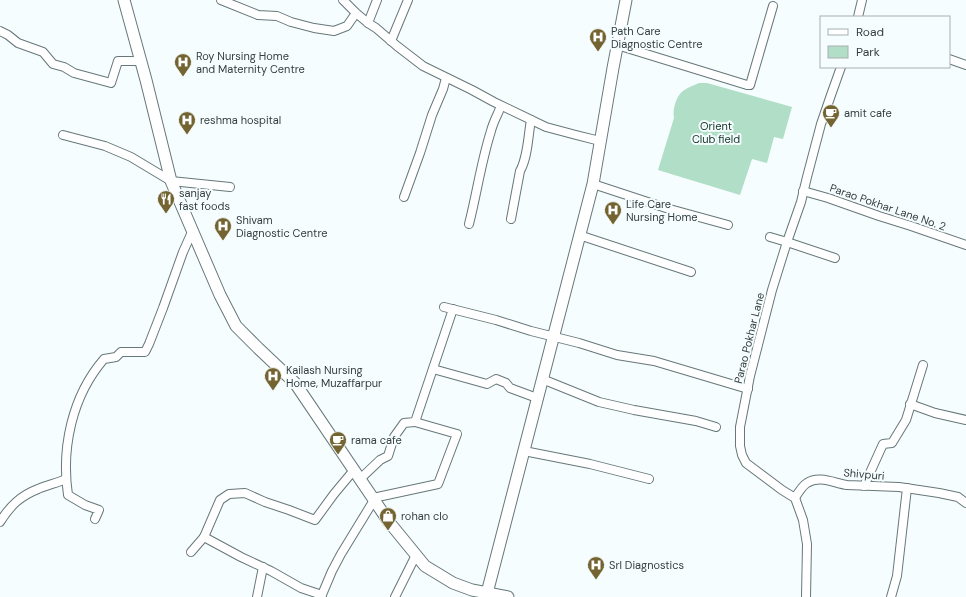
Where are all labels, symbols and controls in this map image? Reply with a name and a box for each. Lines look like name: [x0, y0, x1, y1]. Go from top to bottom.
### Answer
legend: [820, 16, 950, 68]
place label: Path Care Diagnostic Centre: [611, 24, 703, 51]
text: Road: [856, 24, 884, 40]
hospital icon: Path Care Diagnostic Centre: [588, 27, 608, 52]
text: Park: [856, 44, 880, 60]
place label: Roy Nursing Home and Maternity Centre: [196, 49, 305, 76]
hospital icon: Roy Nursing Home and Maternity Centre: [173, 52, 193, 77]
cafe icon: amit cafe: [821, 103, 841, 128]
place label: amit cafe: [844, 106, 892, 120]
hospital icon: reshma hospital: [177, 110, 197, 135]
place label: reshma hospital: [200, 113, 281, 127]
park label: Orient Club field: [692, 119, 740, 146]
street label: Parao Pokhar Lane No. 2: [828, 181, 948, 233]
place label: sanjay fast foods: [179, 186, 230, 213]
restaurant icon: sanjay fast foods: [156, 189, 176, 214]
place label: Life Care Nursing Home: [626, 197, 698, 224]
hospital icon: Life Care Nursing Home: [603, 200, 623, 225]
place label: Shivam Diagnostic Centre: [236, 213, 328, 240]
hospital icon: Shivam Diagnostic Centre: [213, 216, 233, 241]
street label: Parao Pokhar Lane: [731, 291, 767, 385]
place label: Kailash Nursing Home, Muzaffarpur: [286, 363, 382, 390]
hospital icon: Kailash Nursing Home, Muzaffarpur: [263, 366, 283, 391]
cafe icon: rama cafe: [328, 430, 348, 455]
place label: rama cafe: [351, 433, 402, 447]
street label: Shivpuri: [843, 465, 885, 483]
shop icon: rohan clo: [378, 506, 398, 531]
place label: rohan clo: [401, 509, 448, 523]
hospital icon: Srl Diagnostics: [586, 555, 606, 580]
place label: Srl Diagnostics: [609, 558, 684, 572]

